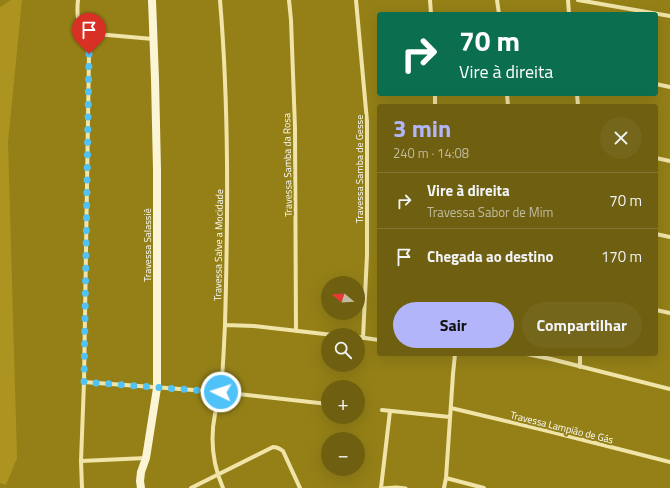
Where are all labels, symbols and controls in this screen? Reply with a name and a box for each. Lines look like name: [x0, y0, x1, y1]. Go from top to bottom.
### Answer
pin: [72, 13, 106, 54]
icon: arrive: [78, 19, 100, 41]
text: 70 m: [459, 19, 520, 62]
icon: right: [393, 28, 445, 80]
text: Vire à direita: [459, 58, 553, 85]
text: 3 min: [393, 110, 451, 146]
street label: Travessa Samba da Rosa: [279, 113, 296, 217]
street label: Travessa Samba de Gesse: [352, 115, 367, 223]
button: close: [600, 117, 642, 159]
text: 240 m · 14:08: [393, 143, 469, 163]
text: Vire à direita: [427, 179, 510, 202]
street label: Travessa Salve a Mocidade: [210, 189, 227, 301]
text: 70 m: [609, 189, 642, 212]
icon: right: [393, 190, 415, 212]
text: Travessa Sabor de Mim: [427, 202, 553, 222]
street label: Travessa Salassiê: [140, 208, 155, 282]
text: Chegada ao destino: [427, 245, 553, 268]
text: 170 m: [601, 245, 642, 268]
icon: arrive: [393, 246, 415, 268]
north arrow: [321, 276, 365, 320]
map controls: [321, 276, 365, 476]
button: Sair: [393, 302, 514, 348]
button: Compartilhar: [522, 302, 642, 348]
button: search: [321, 328, 365, 372]
position arrow: [200, 371, 242, 413]
button: +: [321, 380, 365, 424]
street label: Travessa Lampião de Gás: [509, 407, 615, 448]
button: −: [321, 432, 365, 476]

